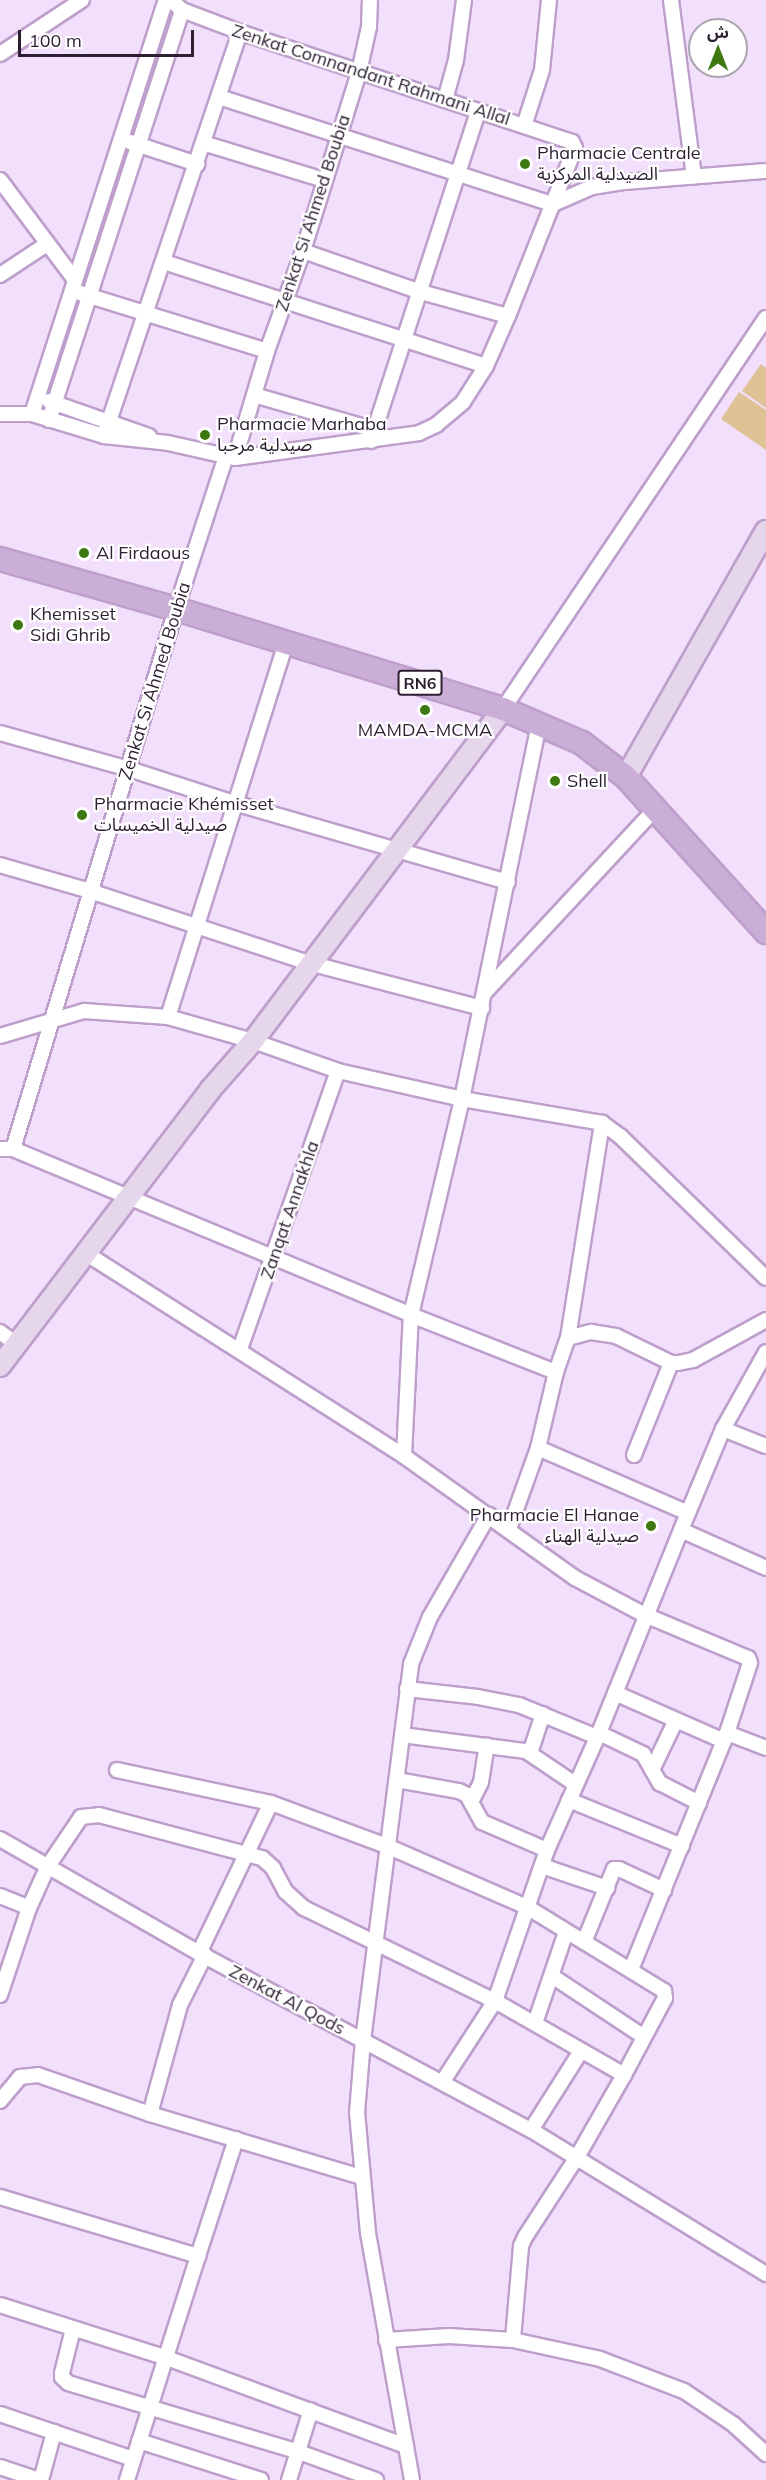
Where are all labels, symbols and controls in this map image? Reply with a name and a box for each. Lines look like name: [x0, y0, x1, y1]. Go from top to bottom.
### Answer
scale bar: [21, 18, 196, 56]
north arrow: [688, 18, 748, 78]
street label: Zenkat Comnandant Rahmani Allal: [229, 20, 513, 130]
text: ش: [707, 22, 729, 42]
text: 100 m: [29, 29, 82, 52]
street label: Zenkat Si Ahmed Boubia: [271, 112, 355, 314]
place label: Pharmacie Centrale الصيدلية المركزية: [537, 143, 701, 186]
marker: Pharmacie Centrale الصيدلية المركزية: [518, 157, 532, 171]
place label: Pharmacie Marhaba صيدلية مرحبا: [217, 414, 387, 456]
marker: Pharmacie Marhaba صيدلية مرحبا: [198, 428, 212, 442]
place label: Al Firdaous: [96, 542, 190, 564]
marker: Al Firdaous: [77, 546, 91, 560]
street label: Zenkat Si Ahmed Boubia: [115, 580, 195, 782]
place label: Khemisset Sidi Ghrib: [30, 604, 116, 646]
marker: Khemisset Sidi Ghrib: [11, 618, 25, 632]
road number: RN6: [398, 670, 442, 696]
marker: MAMDA-MCMA: [418, 703, 432, 717]
place label: MAMDA-MCMA: [358, 719, 492, 741]
place label: Shell: [567, 770, 607, 792]
marker: Shell: [548, 774, 562, 788]
place label: Pharmacie Khémisset صيدلية الخميسات: [94, 794, 274, 836]
marker: Pharmacie Khémisset صيدلية الخميسات: [75, 808, 89, 822]
street label: Zanqat Annakhla: [256, 1138, 324, 1282]
place label: Pharmacie El Hanae صيدلية الهناء: [470, 1505, 639, 1547]
marker: Pharmacie El Hanae صيدلية الهناء: [644, 1519, 658, 1533]
street label: Zenkat Al Qods: [225, 1960, 349, 2040]

